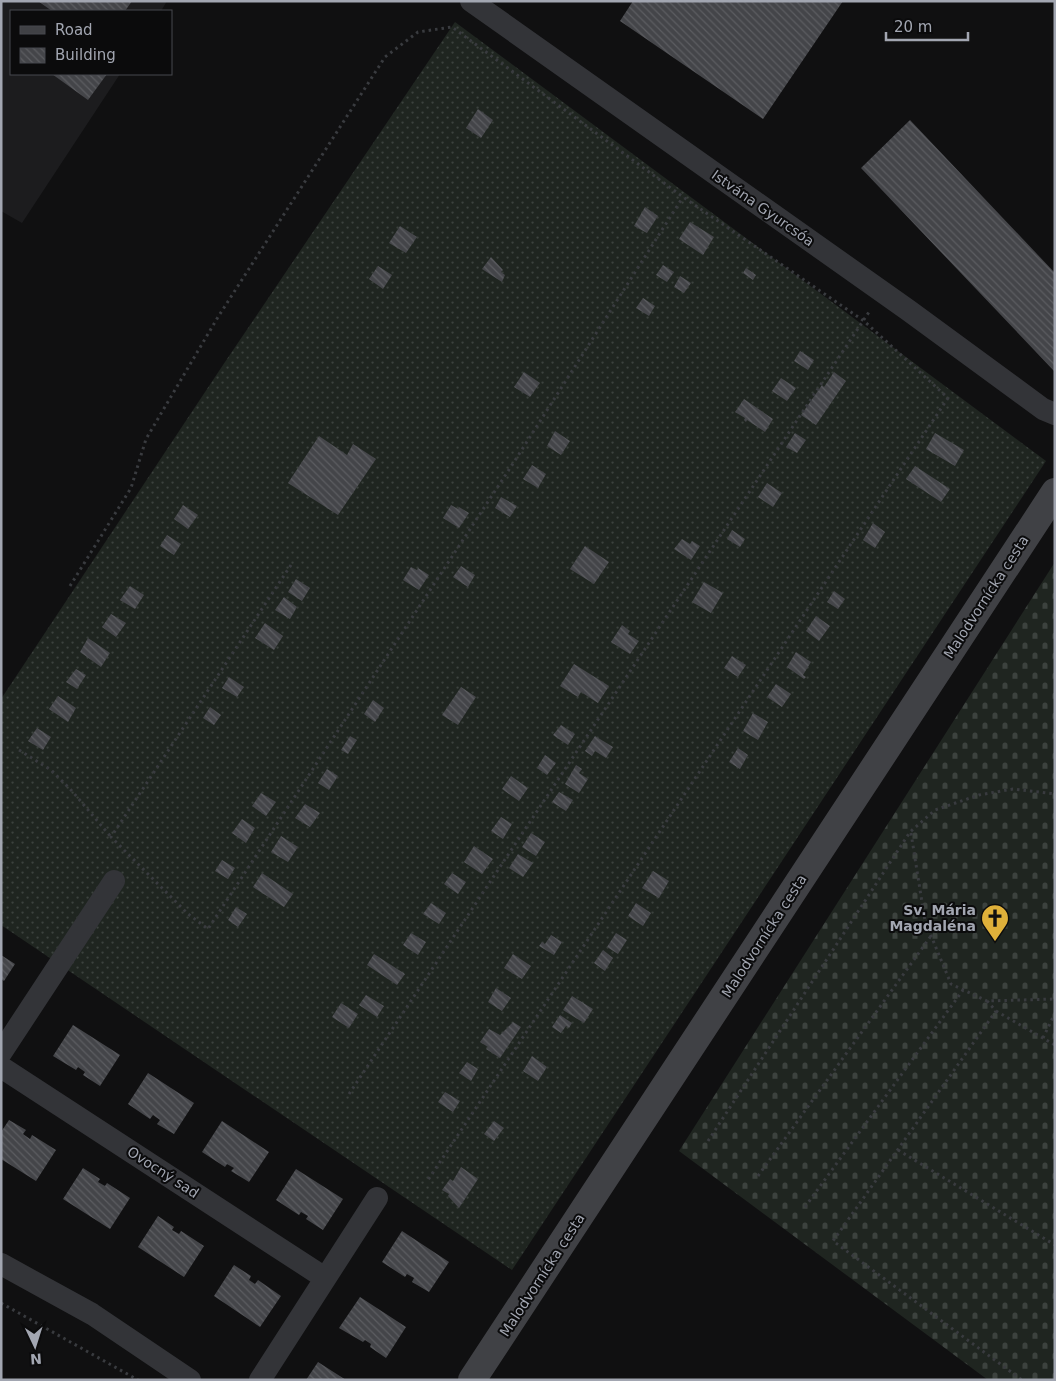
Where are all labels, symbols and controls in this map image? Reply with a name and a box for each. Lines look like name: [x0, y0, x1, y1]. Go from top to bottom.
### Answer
legend: [10, 10, 172, 75]
scale bar: [886, 10, 968, 42]
text: 20 m: [894, 18, 932, 36]
text: Road: [55, 21, 93, 39]
text: Building: [55, 46, 116, 64]
street label: Istvána Gyurcsóa: [709, 167, 817, 249]
street label: Malodvornícka cesta: [940, 533, 1032, 661]
street label: Malodvornícka cesta: [718, 872, 810, 1000]
place label: Sv. Mária Magdaléna: [889, 902, 976, 934]
church icon: Sv. Mária Magdaléna: [980, 903, 1010, 942]
street label: Ovocný sad: [124, 1143, 202, 1201]
street label: Malodvornícka cesta: [496, 1211, 588, 1339]
north arrow: [10, 1321, 60, 1371]
text: N: [30, 1351, 42, 1367]

